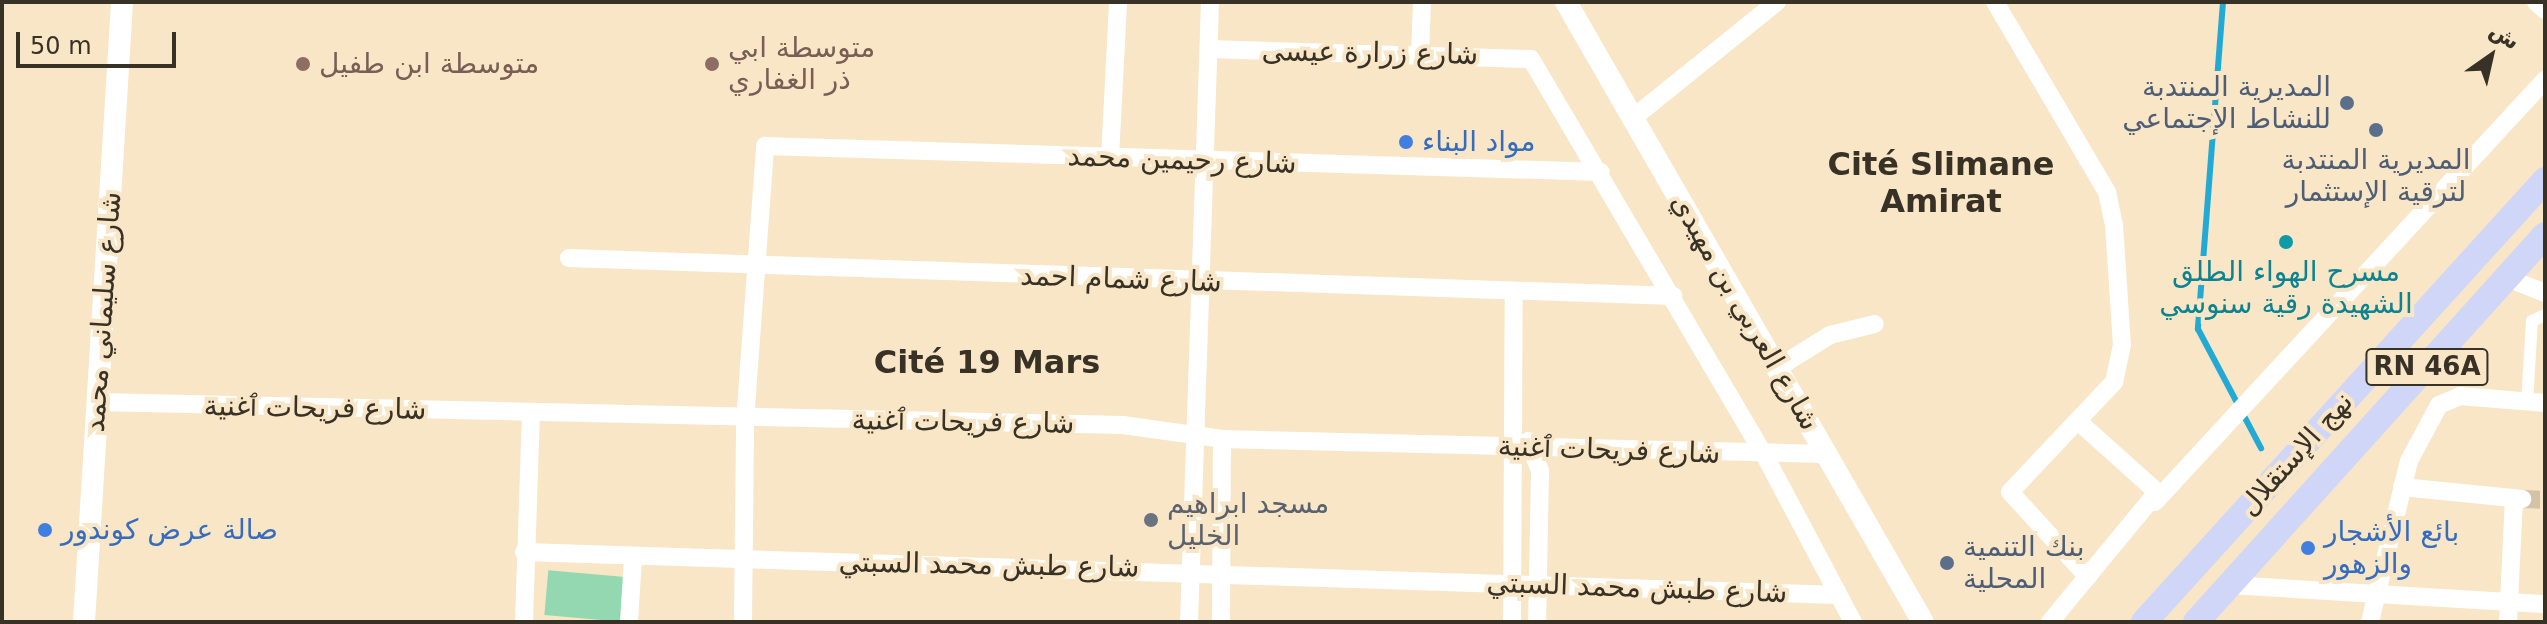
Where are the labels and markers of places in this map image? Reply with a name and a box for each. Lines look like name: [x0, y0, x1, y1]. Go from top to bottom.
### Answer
place label: متوسطة ابي ذر الغفاري: [728, 31, 875, 97]
place label: متوسطة ابن طفيل: [319, 47, 539, 81]
marker: متوسطة ابن طفيل: [294, 55, 312, 73]
marker: متوسطة ابي ذر الغفاري: [703, 55, 721, 73]
place label: المديرية المنتدبة للنشاط الإجتماعي: [2122, 70, 2331, 136]
marker: المديرية المنتدبة للنشاط الإجتماعي: [2338, 94, 2356, 112]
marker: المديرية المنتدبة لترقية الإستثمار: [2367, 121, 2385, 139]
place label: مواد البناء: [1422, 125, 1536, 159]
marker: مواد البناء: [1397, 133, 1415, 151]
place label: المديرية المنتدبة لترقية الإستثمار: [2281, 143, 2471, 209]
marker: مسرح الهواء الطلق الشهيدة رقية سنوسي: [2277, 233, 2295, 251]
place label: مسرح الهواء الطلق الشهيدة رقية سنوسي: [2159, 255, 2413, 321]
place label: مسجد ابراهيم الخليل: [1167, 487, 1329, 553]
marker: مسجد ابراهيم الخليل: [1142, 511, 1160, 529]
place label: صالة عرض كوندور: [61, 513, 278, 547]
place label: بائع الأشجار والزهور: [2324, 515, 2459, 581]
marker: صالة عرض كوندور: [36, 521, 54, 539]
place label: بنك التنمية المحلية: [1963, 530, 2085, 596]
marker: بائع الأشجار والزهور: [2299, 539, 2317, 557]
marker: بنك التنمية المحلية: [1938, 554, 1956, 572]

